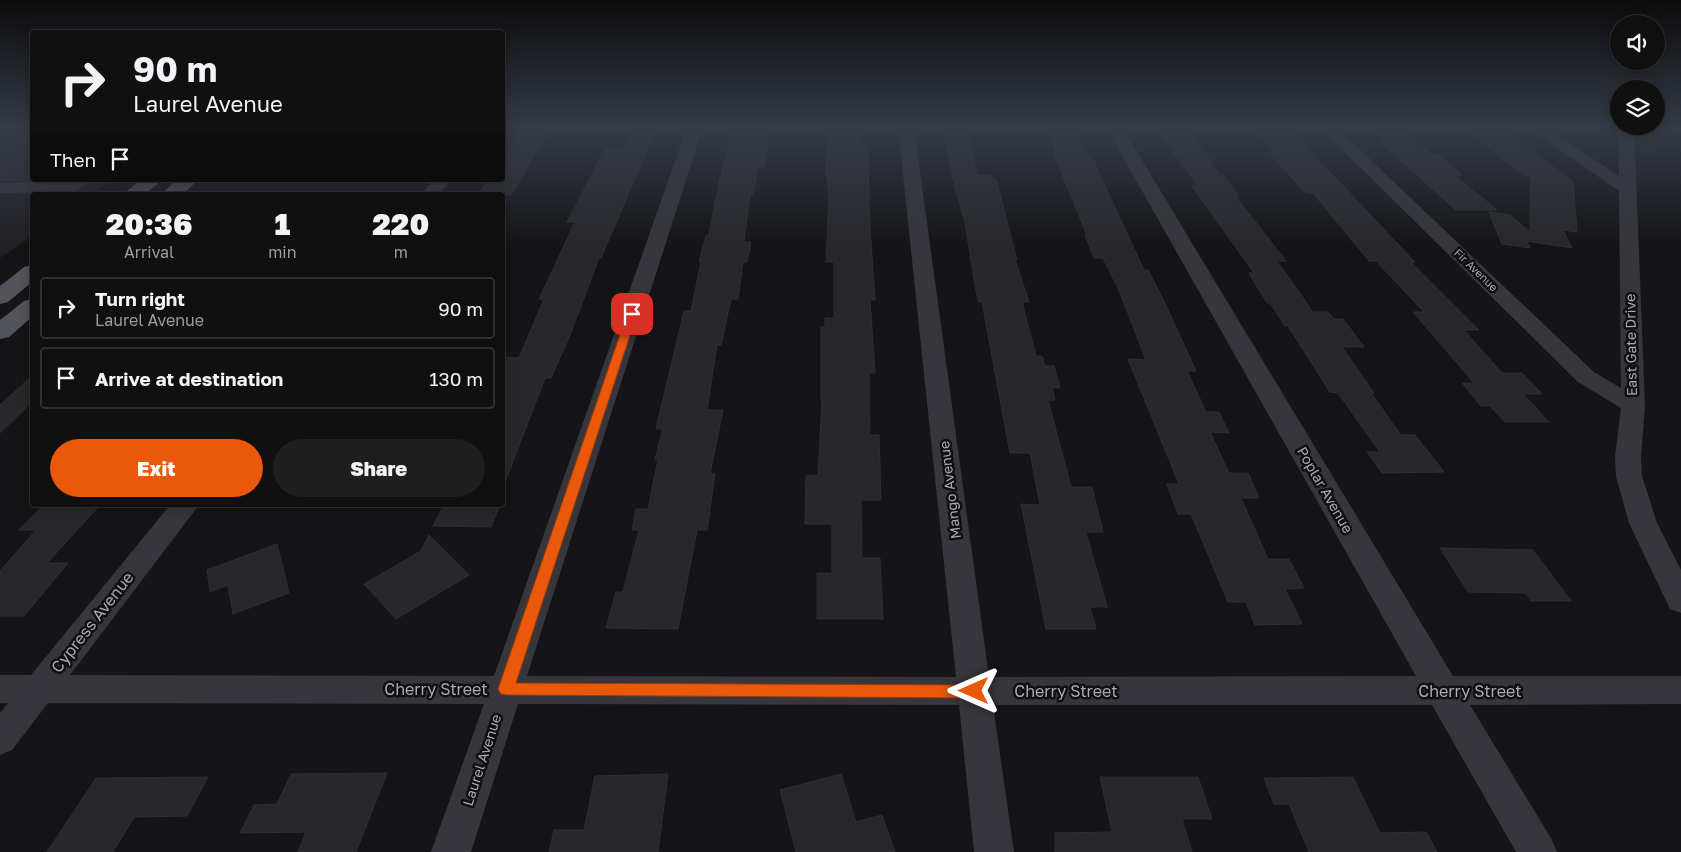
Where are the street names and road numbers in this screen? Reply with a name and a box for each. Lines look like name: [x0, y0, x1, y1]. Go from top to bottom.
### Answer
street label: Fir Avenue: [1452, 246, 1501, 294]
street label: East Gate Drive: [1621, 294, 1640, 396]
street label: Mango Avenue: [935, 440, 964, 540]
street label: Poplar Avenue: [1294, 444, 1357, 536]
street label: Cypress Avenue: [46, 568, 138, 676]
street label: Cherry Street: [384, 679, 488, 699]
street label: Cherry Street: [1014, 681, 1118, 701]
street label: Cherry Street: [1418, 681, 1522, 701]
street label: Laurel Avenue: [459, 712, 504, 808]

